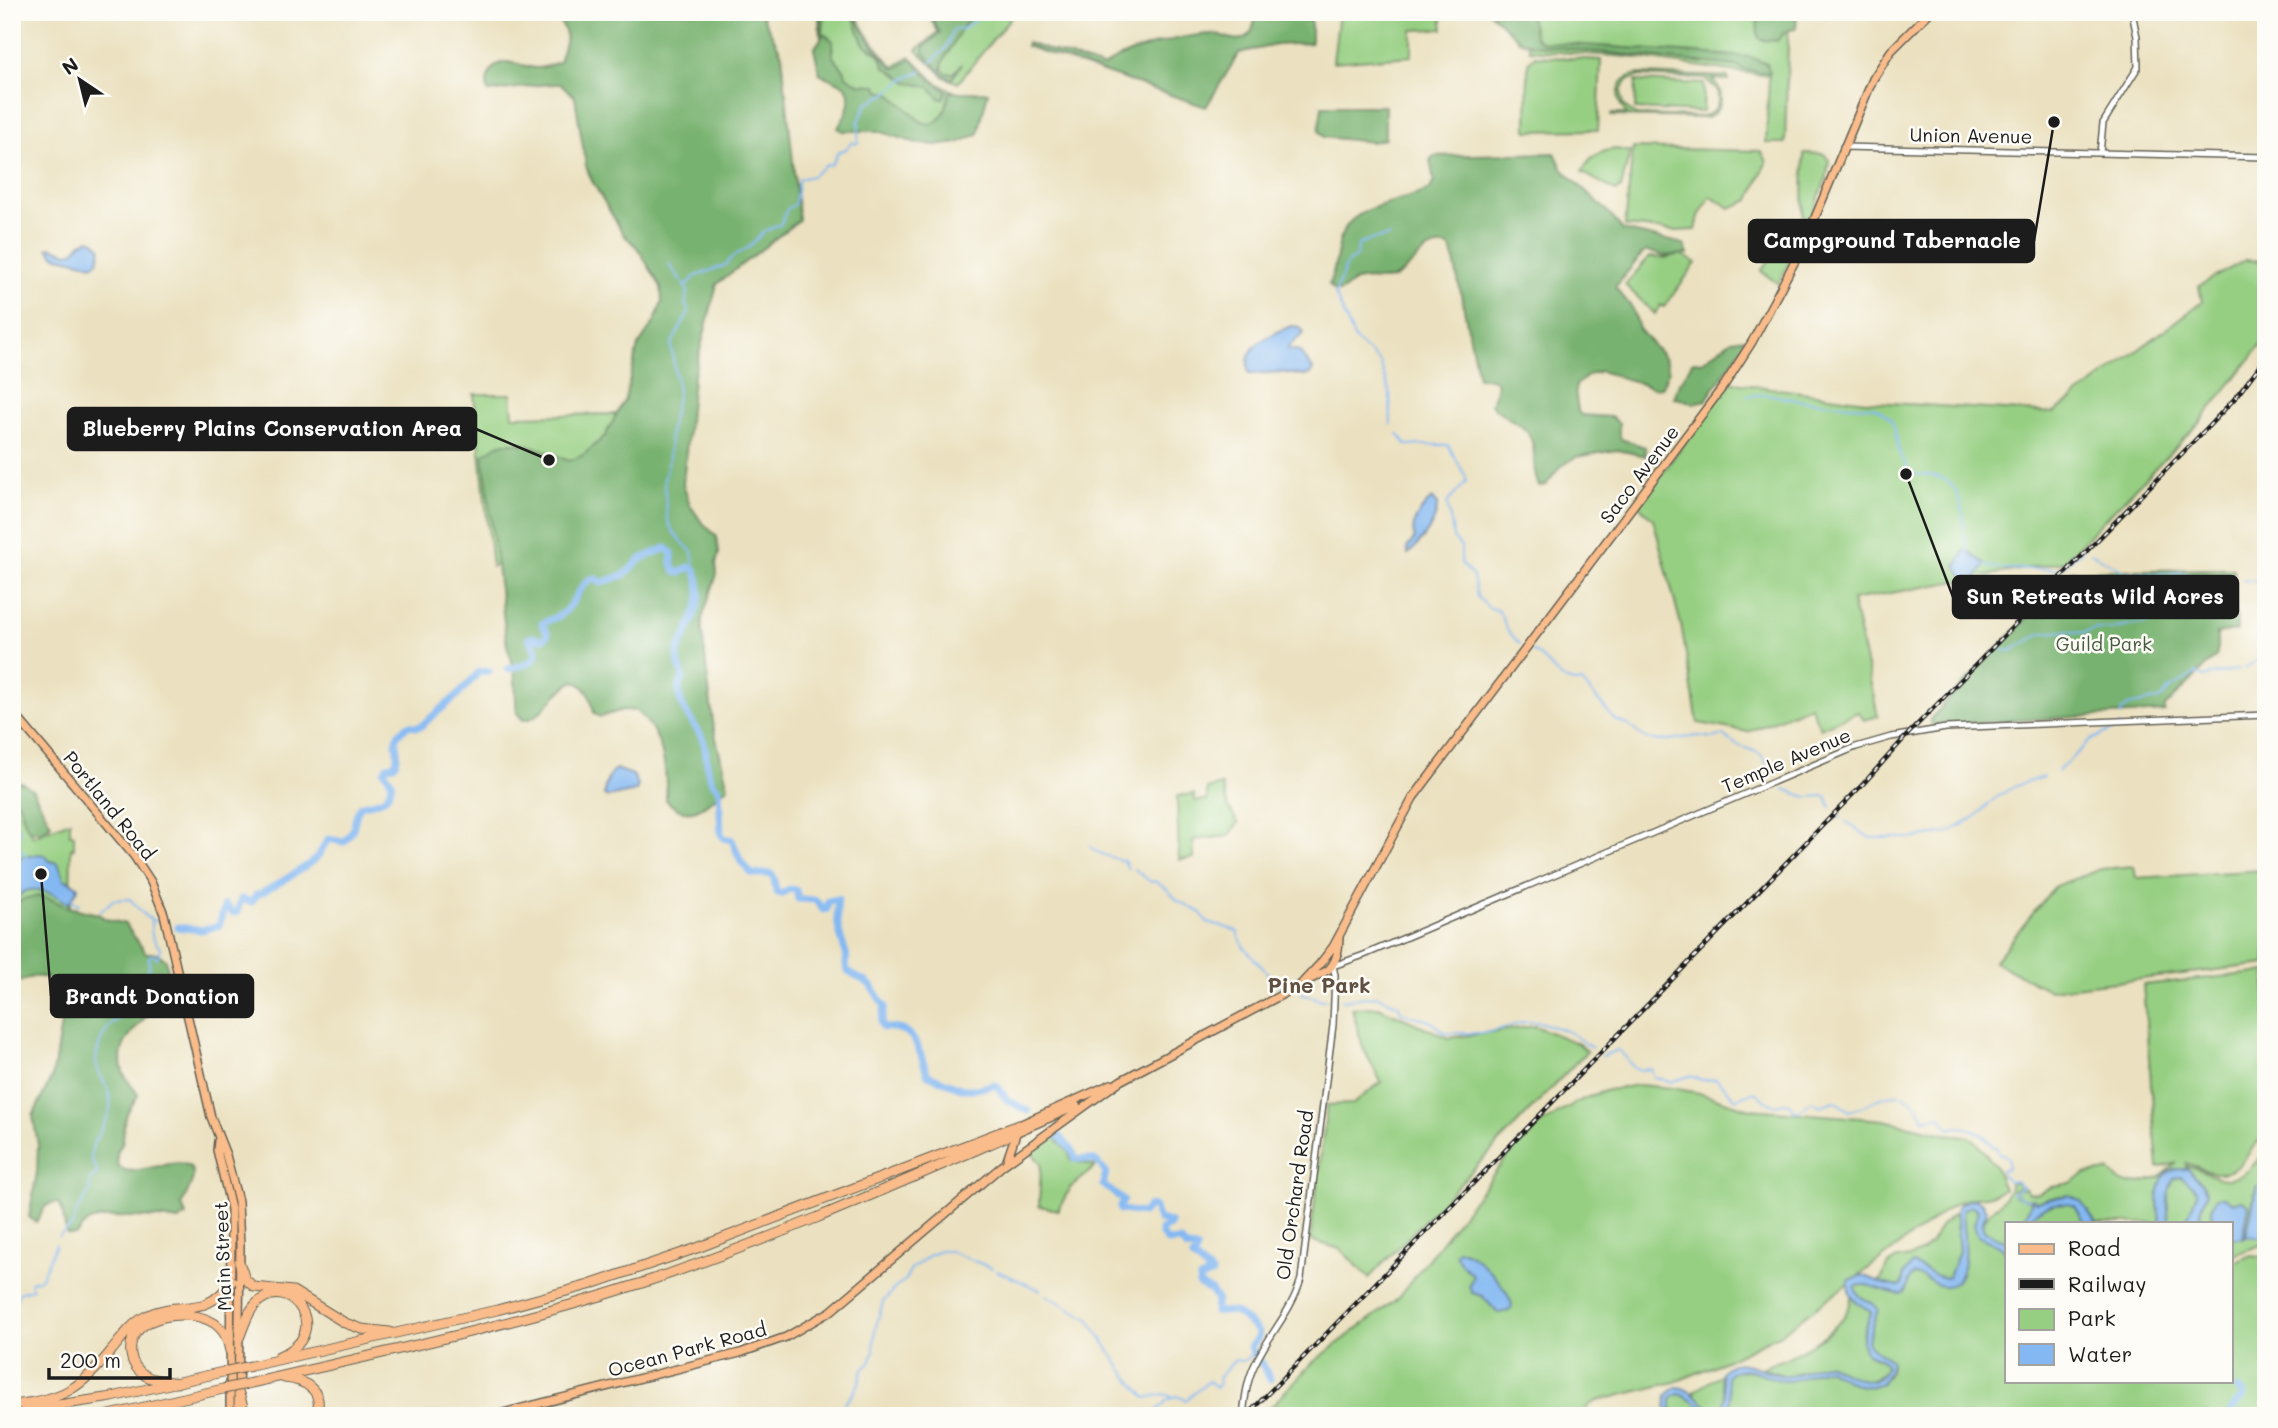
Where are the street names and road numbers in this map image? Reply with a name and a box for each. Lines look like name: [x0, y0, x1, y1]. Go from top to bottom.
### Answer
street label: Union Avenue: [1909, 121, 2033, 149]
street label: Saco Avenue: [1594, 420, 1684, 528]
street label: Temple Avenue: [1718, 722, 1854, 798]
street label: Portland Road: [58, 745, 162, 865]
street label: Old Orchard Road: [1270, 1108, 1318, 1282]
street label: Main Street: [208, 1201, 236, 1311]
street label: Ocean Park Road: [605, 1316, 769, 1382]

